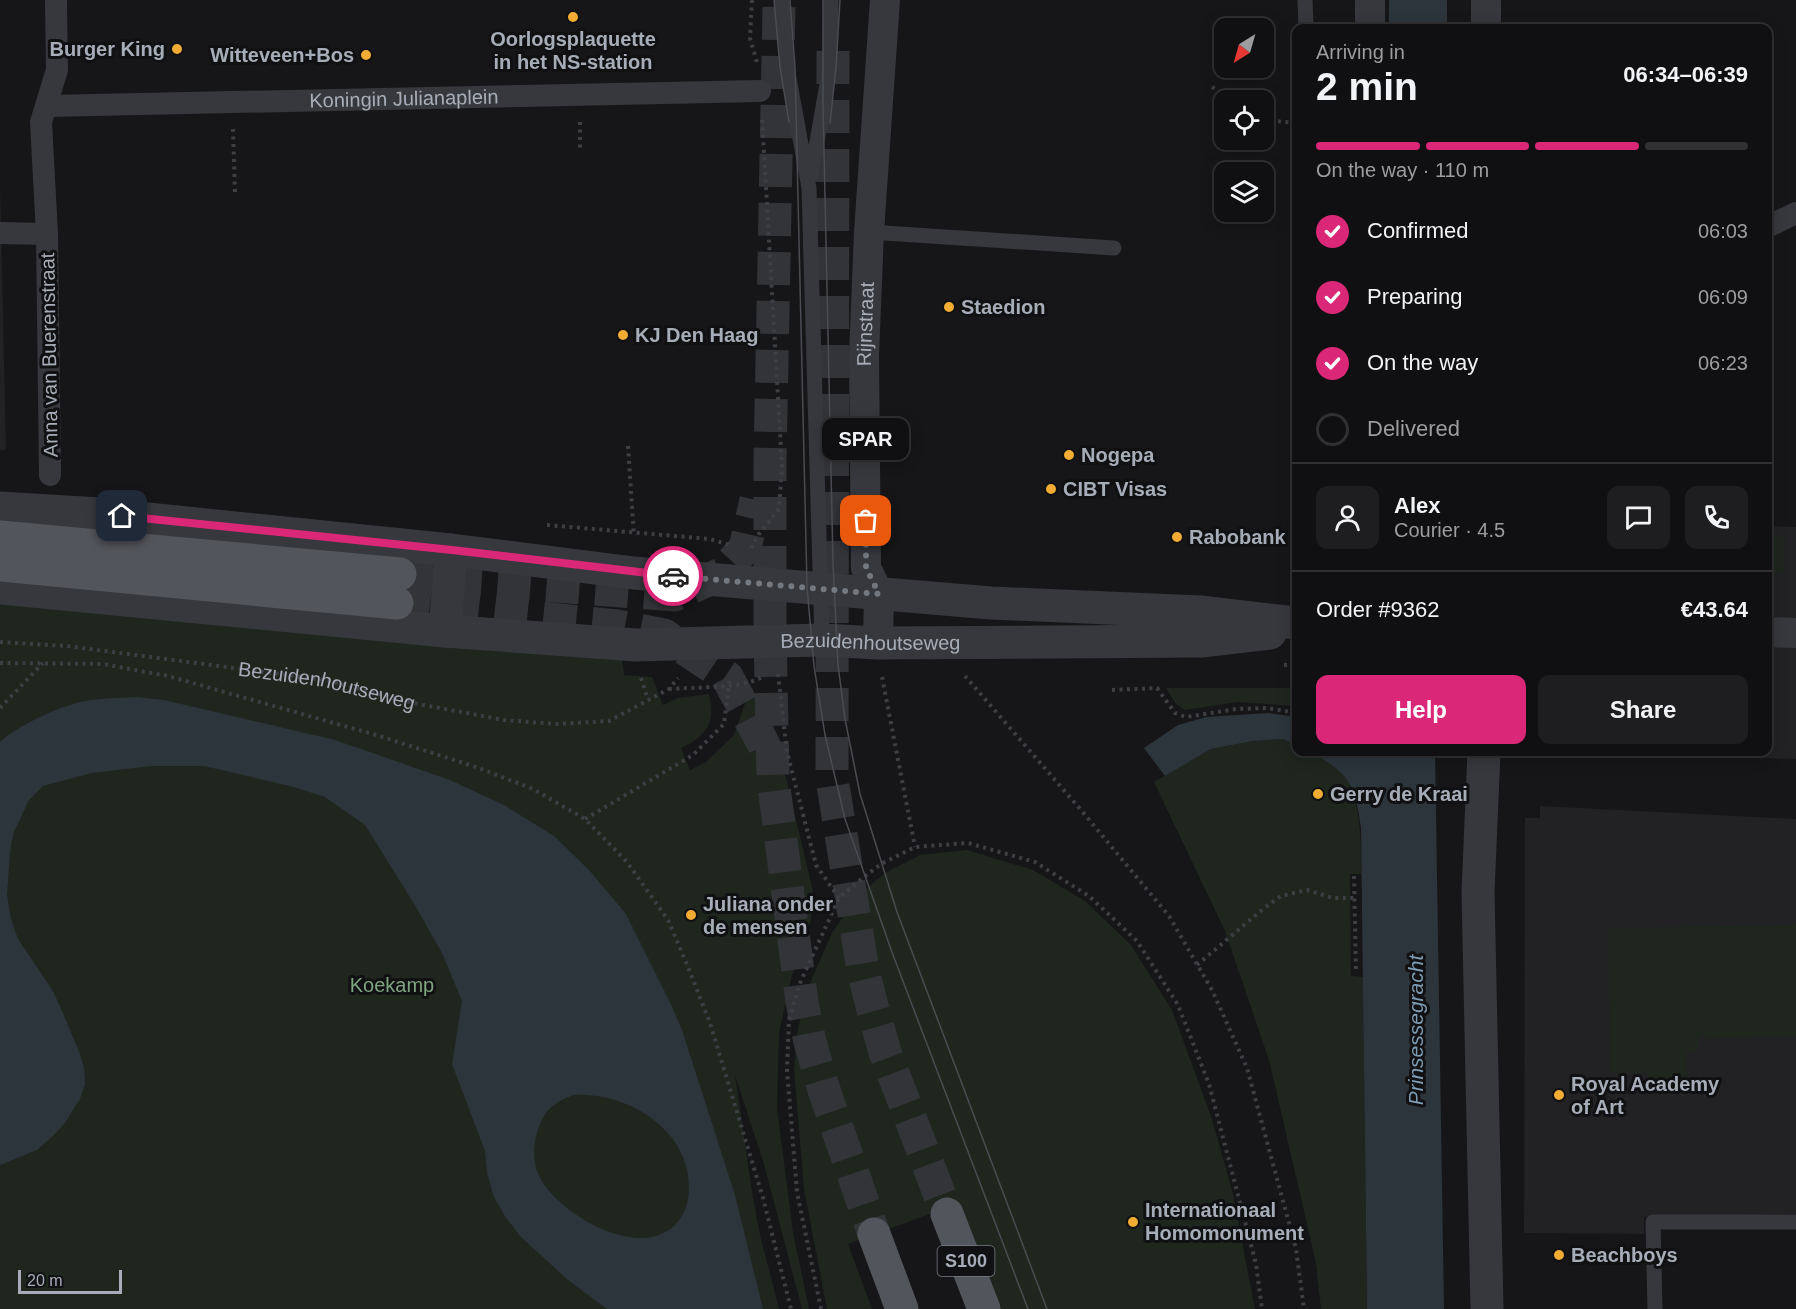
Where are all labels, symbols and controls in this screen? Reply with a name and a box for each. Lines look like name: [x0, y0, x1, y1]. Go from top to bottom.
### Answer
marker: Oorlogsplaquette in het NS-station: [566, 10, 580, 24]
north arrow: [1214, 18, 1274, 78]
map controls: [1214, 18, 1274, 222]
place label: Oorlogsplaquette in het NS-station: [490, 28, 656, 73]
place label: Burger King: [49, 38, 165, 60]
text: Arriving in: [1316, 41, 1405, 63]
marker: Burger King: [170, 42, 184, 56]
place label: Witteveen+Bos: [210, 44, 354, 66]
marker: Witteveen+Bos: [359, 48, 373, 62]
text: 06:34–06:39: [1623, 62, 1748, 87]
text: 2 min: [1316, 65, 1418, 108]
street label: Koningin Julianaplein: [309, 86, 499, 111]
button: locate: [1214, 90, 1274, 150]
text: On the way · 110 m: [1316, 159, 1489, 181]
button: layers: [1214, 162, 1274, 222]
icon: check: [1316, 215, 1349, 248]
text: Confirmed: [1367, 218, 1468, 243]
text: 06:03: [1698, 220, 1748, 242]
street label: Anna van Buerenstraat: [36, 252, 62, 457]
street label: Rijnstraat: [853, 281, 878, 366]
icon: check: [1316, 281, 1349, 314]
text: Preparing: [1367, 284, 1462, 309]
text: 06:09: [1698, 286, 1748, 308]
place label: Staedion: [961, 296, 1045, 318]
marker: Staedion: [942, 300, 956, 314]
place label: KJ Den Haag: [635, 324, 758, 346]
marker: KJ Den Haag: [616, 328, 630, 342]
icon: check: [1316, 347, 1349, 380]
text: On the way: [1367, 350, 1478, 375]
text: 06:23: [1698, 352, 1748, 374]
text: Delivered: [1367, 416, 1460, 441]
callout: SPAR: [822, 419, 910, 461]
text: SPAR: [838, 428, 893, 450]
place label: Nogepa: [1081, 444, 1155, 466]
marker: Nogepa: [1062, 448, 1076, 462]
place label: CIBT Visas: [1063, 478, 1167, 500]
marker: CIBT Visas: [1044, 482, 1058, 496]
button: person: [1316, 486, 1379, 549]
button: chat: [1607, 486, 1670, 549]
button: phone: [1685, 486, 1748, 549]
pin: [96, 490, 147, 541]
text: Alex: [1394, 493, 1440, 518]
pin: [840, 495, 891, 546]
icon: home: [105, 499, 138, 532]
icon: bag: [849, 504, 882, 537]
text: Courier · 4.5: [1394, 519, 1505, 541]
place label: Rabobank: [1189, 526, 1287, 548]
marker: Rabobank: [1170, 530, 1184, 544]
courier: [643, 546, 703, 606]
icon: car: [657, 560, 690, 593]
text: Order #9362: [1316, 597, 1440, 622]
text: €43.64: [1681, 597, 1748, 622]
street label: Bezuidenhoutseweg: [780, 629, 960, 654]
street label: Bezuidenhoutseweg: [237, 658, 418, 714]
button: Help: [1316, 675, 1526, 744]
button: Share: [1538, 675, 1748, 744]
place label: Gerry de Kraai: [1330, 783, 1468, 805]
marker: Gerry de Kraai: [1311, 787, 1325, 801]
place label: Juliana onder de mensen: [703, 893, 833, 938]
marker: Juliana onder de mensen: [684, 908, 698, 922]
water label: Prinsessegracht: [1404, 954, 1427, 1105]
park label: Koekamp: [350, 974, 434, 996]
place label: Royal Academy of Art: [1571, 1073, 1720, 1118]
marker: Royal Academy of Art: [1552, 1088, 1566, 1102]
place label: Internationaal Homomonument: [1145, 1199, 1304, 1244]
marker: Internationaal Homomonument: [1126, 1215, 1140, 1229]
place label: Beachboys: [1571, 1244, 1678, 1266]
road number: S100: [938, 1246, 994, 1276]
marker: Beachboys: [1552, 1248, 1566, 1262]
scale bar: [18, 1267, 122, 1294]
text: 20 m: [27, 1272, 63, 1289]

